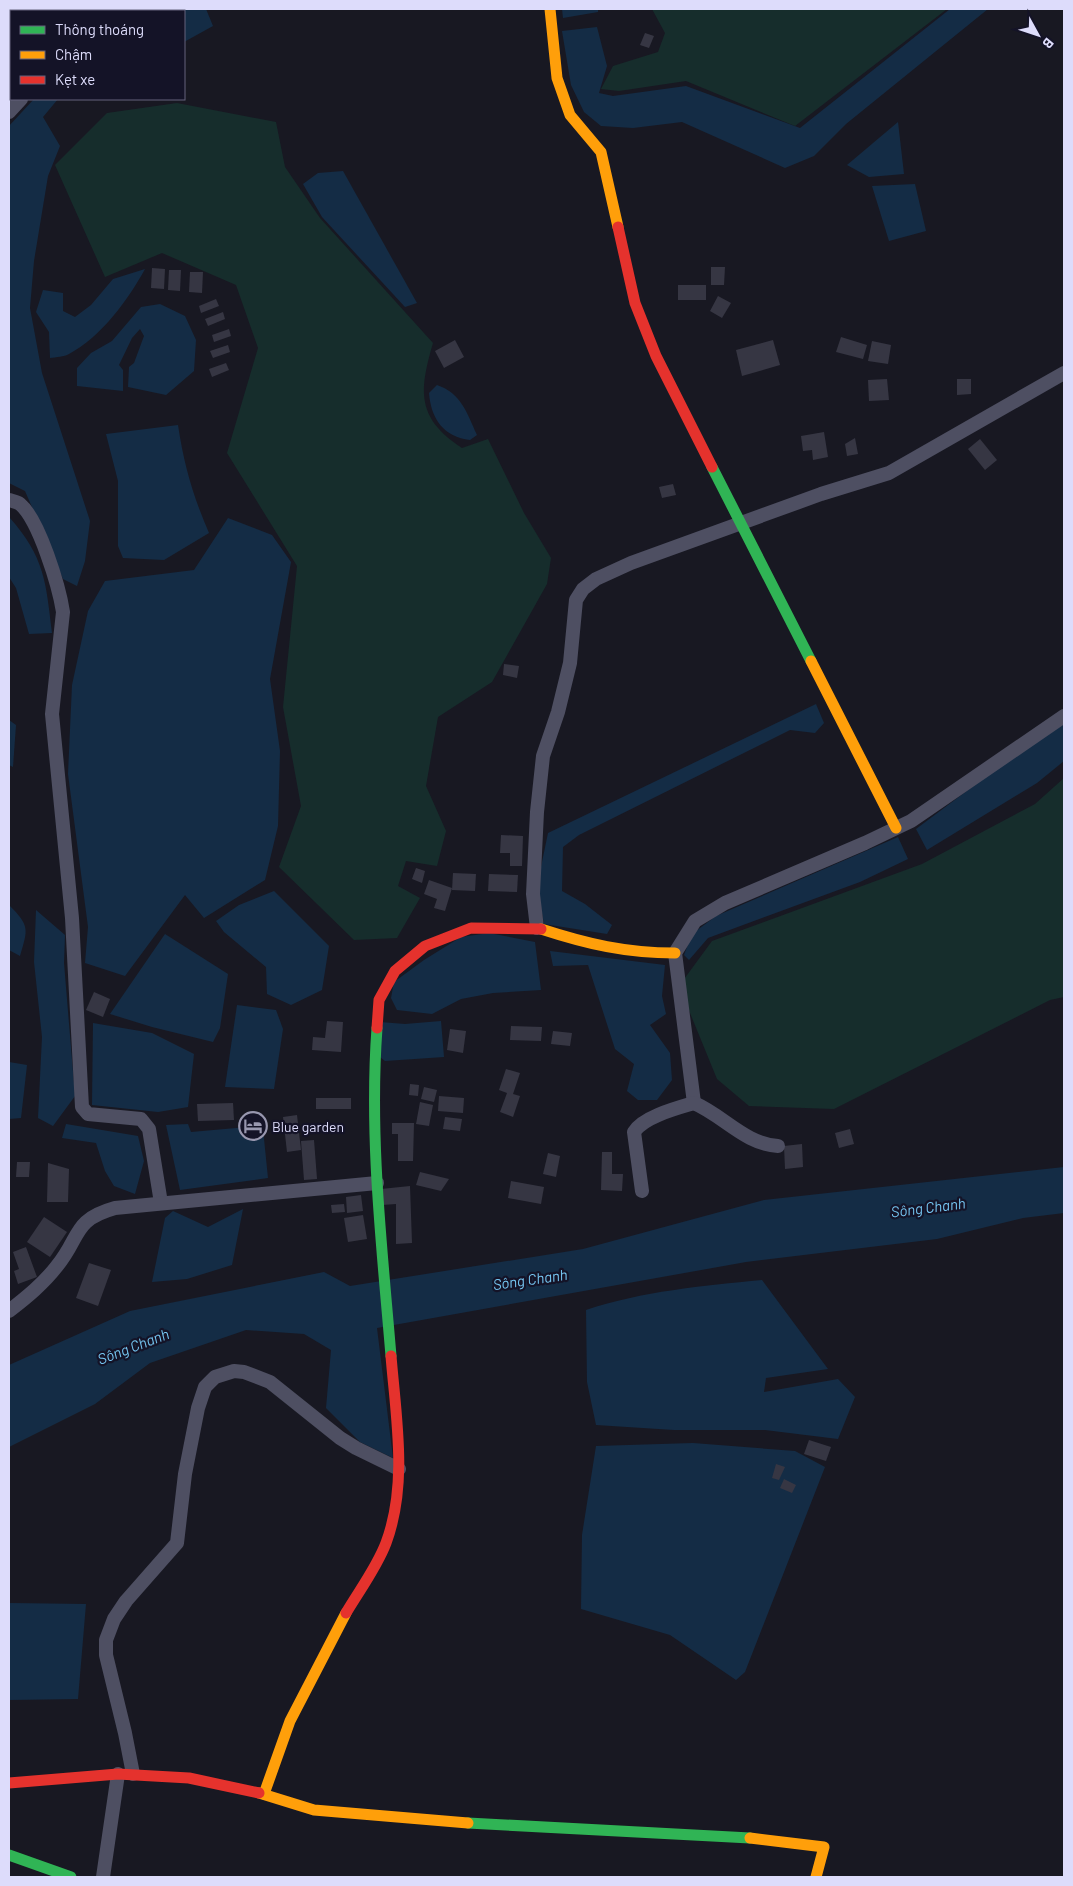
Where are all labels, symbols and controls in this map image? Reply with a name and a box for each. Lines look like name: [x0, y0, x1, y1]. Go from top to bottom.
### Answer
legend: [10, 10, 185, 100]
north arrow: [1013, 10, 1063, 60]
text: Thông thoáng: [55, 20, 144, 38]
text: B: [1039, 35, 1058, 52]
text: Chậm: [55, 45, 92, 63]
text: Kẹt xe: [55, 70, 95, 88]
hotel icon: Blue garden: [238, 1111, 268, 1141]
place label: Blue garden: [272, 1118, 344, 1135]
water label: Sông Chanh: [890, 1193, 967, 1221]
water label: Sông Chanh: [492, 1265, 569, 1293]
water label: Sông Chanh: [95, 1324, 171, 1368]

